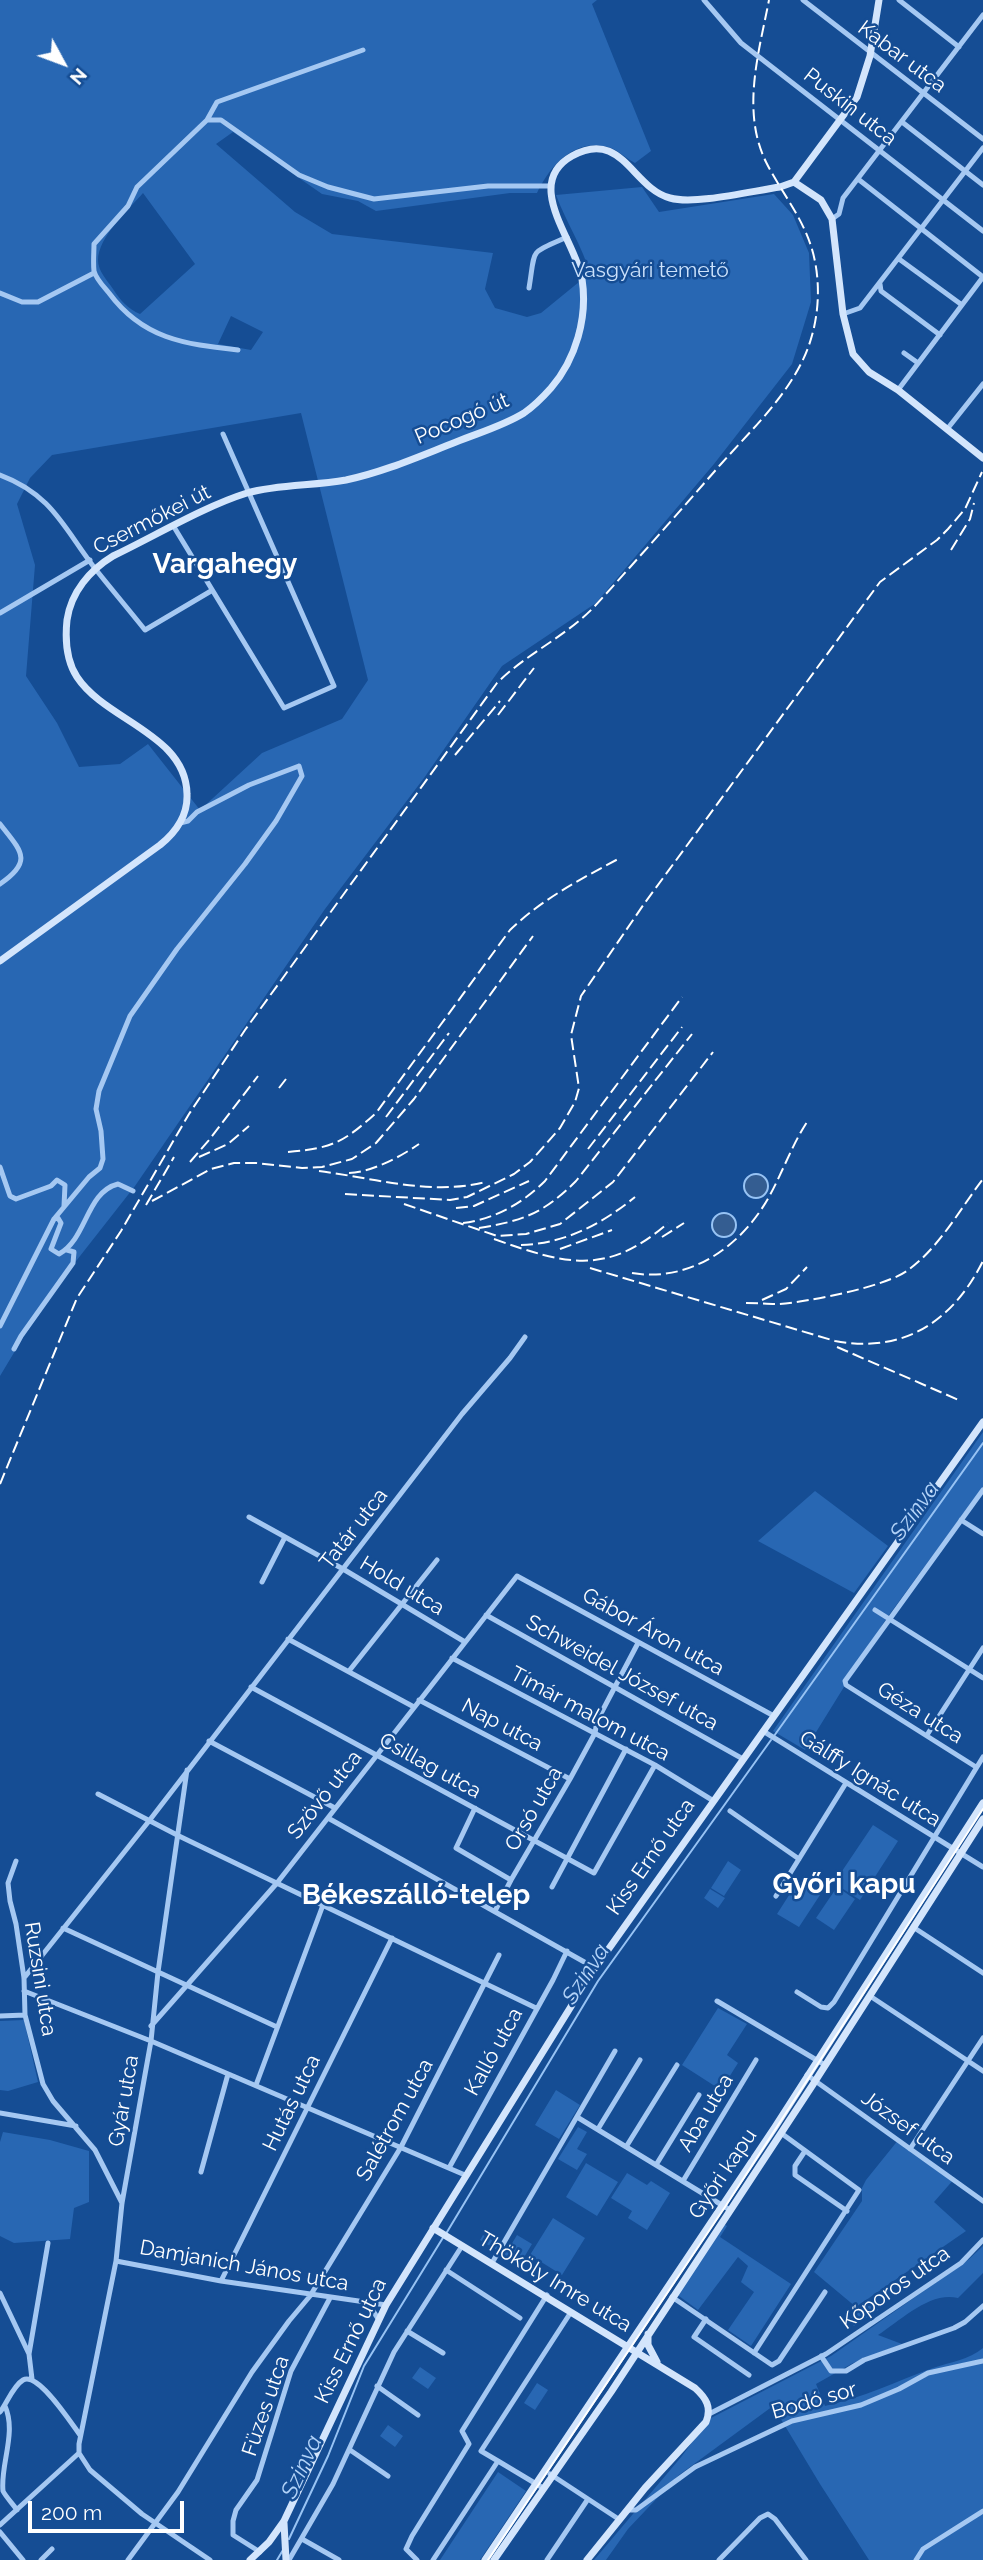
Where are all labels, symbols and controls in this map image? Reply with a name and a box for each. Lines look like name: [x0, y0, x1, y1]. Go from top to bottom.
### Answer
street label: Kabar utca: [853, 16, 951, 98]
north arrow: [28, 28, 98, 98]
street label: Puskin utca: [798, 63, 902, 151]
text: N: [66, 64, 92, 89]
park label: Vasgyári temető: [571, 258, 729, 284]
street label: Pocogó út: [411, 388, 513, 450]
street label: Csermőkei út: [89, 480, 215, 560]
district label: Vargahegy: [153, 548, 297, 582]
water label: Szinva: [884, 1476, 946, 1546]
street label: Tatár utca: [315, 1484, 393, 1574]
street label: Hold utca: [355, 1551, 449, 1621]
street label: Gábor Áron utca: [578, 1583, 728, 1681]
street label: Schweidel József utca: [522, 1610, 722, 1736]
street label: Tímár malom utca: [506, 1661, 674, 1767]
street label: Géza utca: [872, 1677, 968, 1749]
street label: Nap utca: [457, 1693, 547, 1757]
street label: Gálffy Ignác utca: [795, 1725, 945, 1833]
street label: Csillag utca: [375, 1728, 485, 1804]
street label: Szövő utca: [282, 1746, 368, 1844]
street label: Orsó utca: [500, 1762, 568, 1856]
street label: Kiss Ernő utca: [602, 1794, 700, 1920]
district label: Győri kapu: [772, 1868, 916, 1902]
district label: Békeszálló-telep: [302, 1879, 530, 1913]
street label: Ruzsini utca: [19, 1920, 61, 2038]
water label: Szinva: [556, 1939, 616, 2009]
street label: Kalló utca: [460, 2004, 528, 2100]
street label: Hutás utca: [258, 2051, 326, 2155]
street label: Gyár utca: [104, 2053, 144, 2149]
street label: Salétrom utca: [351, 2055, 439, 2185]
street label: Aba utca: [673, 2070, 739, 2156]
street label: József utca: [856, 2086, 960, 2170]
street label: Győri kapu: [684, 2124, 762, 2224]
street label: Thököly Imre utca: [474, 2226, 636, 2338]
street label: Damjanich János utca: [138, 2235, 350, 2297]
street label: Kőporos utca: [835, 2241, 955, 2335]
street label: Kiss Ernő utca: [310, 2274, 392, 2408]
street label: Füzes utca: [237, 2353, 295, 2459]
street label: Bodó sor: [769, 2377, 859, 2425]
water label: Szinva: [275, 2431, 329, 2503]
scale bar: [32, 2486, 187, 2530]
text: 200 m: [41, 2500, 102, 2525]

